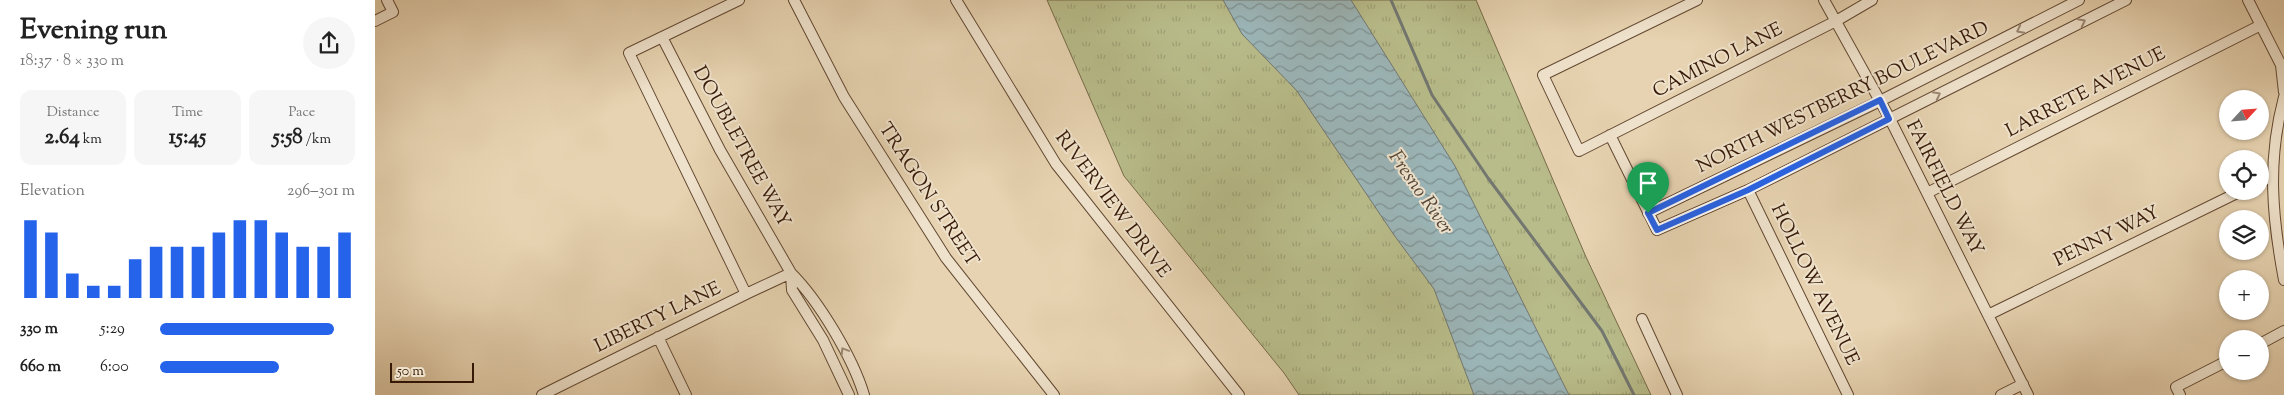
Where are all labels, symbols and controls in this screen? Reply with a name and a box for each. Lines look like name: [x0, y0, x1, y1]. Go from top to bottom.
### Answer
text: Evening run: [20, 11, 167, 51]
street label: NORTH WESTBERRY BOULEVARD: [1692, 15, 1994, 181]
street label: CAMINO LANE: [1648, 16, 1788, 105]
button: share: [303, 17, 355, 69]
one-way arrow: [2077, 18, 2086, 28]
one-way arrow: [2016, 24, 2025, 34]
street label: LARRETE AVENUE: [2001, 41, 2171, 145]
text: 18:37 · 8 × 330 m: [20, 50, 124, 73]
street label: DOUBLETREE WAY: [685, 62, 797, 233]
north arrow: [2219, 90, 2269, 140]
map controls: [2219, 90, 2269, 380]
one-way arrow: [1932, 91, 1941, 101]
text: Distance: [47, 103, 100, 123]
text: Time: [172, 103, 203, 123]
text: Pace: [288, 103, 315, 123]
street label: FAIRFIELD WAY: [1898, 116, 1990, 261]
street label: TRAGON STREET: [871, 118, 985, 272]
text: 2.64: [44, 123, 80, 153]
text: 15:45: [169, 123, 206, 153]
text: 5:58: [273, 123, 303, 153]
street label: RIVERVIEW DRIVE: [1048, 126, 1177, 285]
text: km: [80, 130, 102, 150]
text: /km: [303, 130, 331, 150]
water label: Fresno River: [1380, 145, 1460, 241]
button: locate: [2219, 150, 2269, 200]
pin: [1627, 162, 1669, 213]
icon: arrive: [1634, 169, 1662, 197]
text: Elevation: [20, 180, 85, 203]
text: 296–301 m: [287, 180, 355, 203]
street label: HOLLOW AVENUE: [1763, 200, 1865, 371]
street label: PENNY WAY: [2050, 200, 2165, 274]
button: layers: [2219, 210, 2269, 260]
button: +: [2219, 270, 2269, 320]
street label: LIBERTY LANE: [590, 275, 726, 360]
text: 330 m: [20, 318, 58, 341]
text: 5:29: [100, 318, 125, 341]
button: −: [2219, 330, 2269, 380]
one-way arrow: [840, 347, 850, 356]
text: 660 m: [20, 356, 61, 379]
text: 6:00: [100, 356, 129, 379]
scale bar: [390, 360, 474, 383]
text: 50 m: [397, 362, 424, 382]

